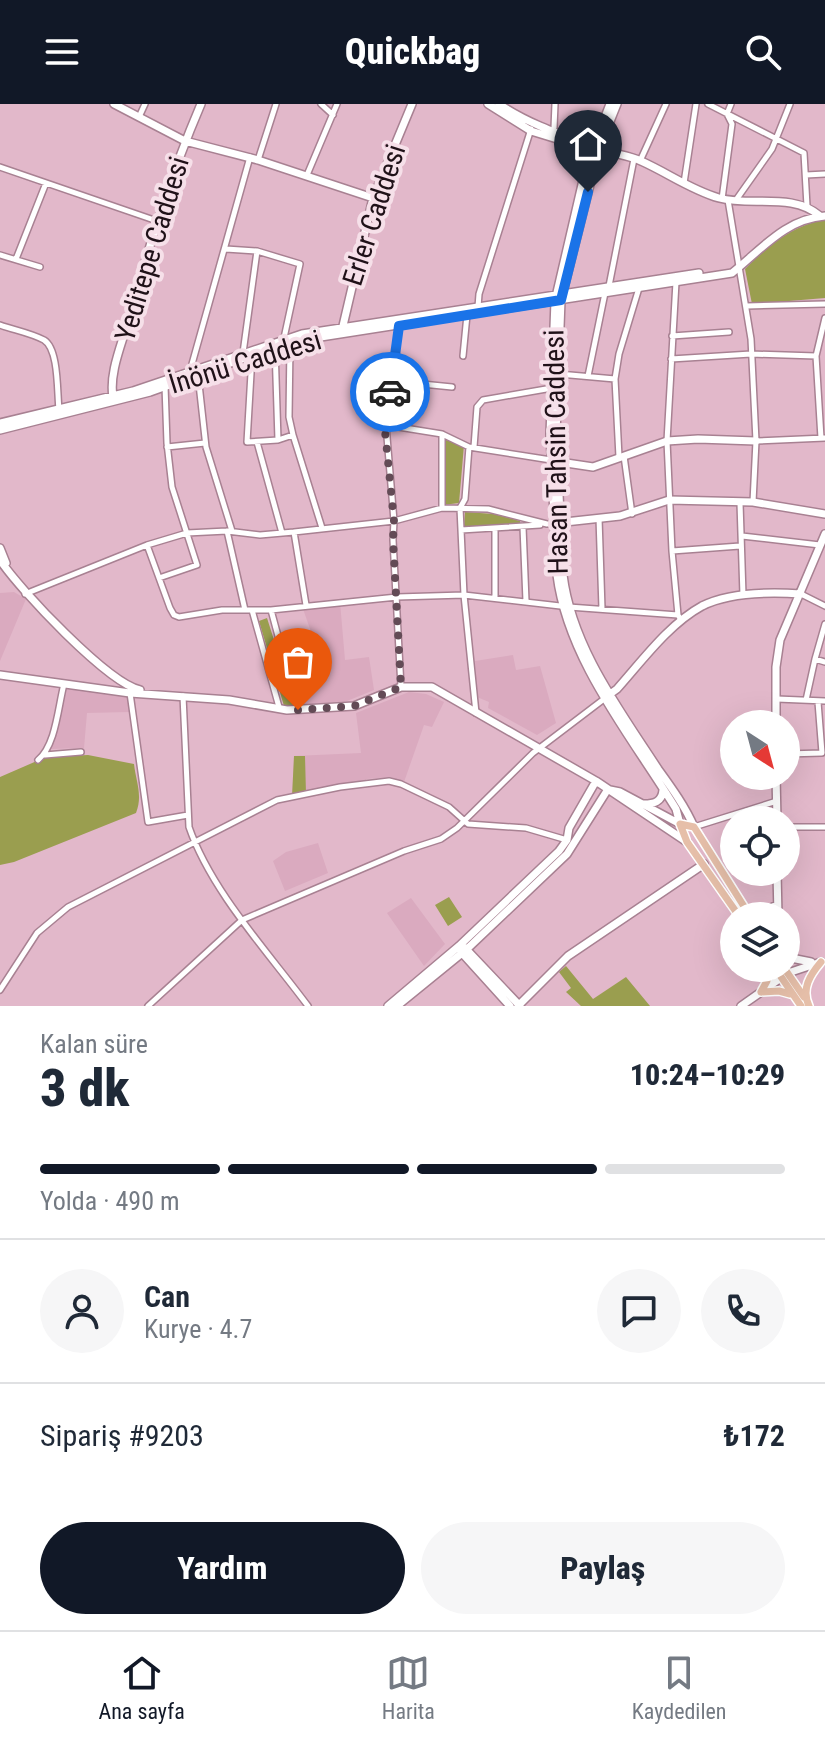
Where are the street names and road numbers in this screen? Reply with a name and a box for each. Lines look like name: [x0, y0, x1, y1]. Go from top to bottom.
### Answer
street label: Erler Caddesi: [336, 140, 412, 290]
street label: Yeditepe Caddesi: [108, 153, 196, 345]
street label: İnönü Caddesi: [165, 323, 325, 401]
street label: Hasan Tahsin Caddesi: [537, 329, 575, 575]

